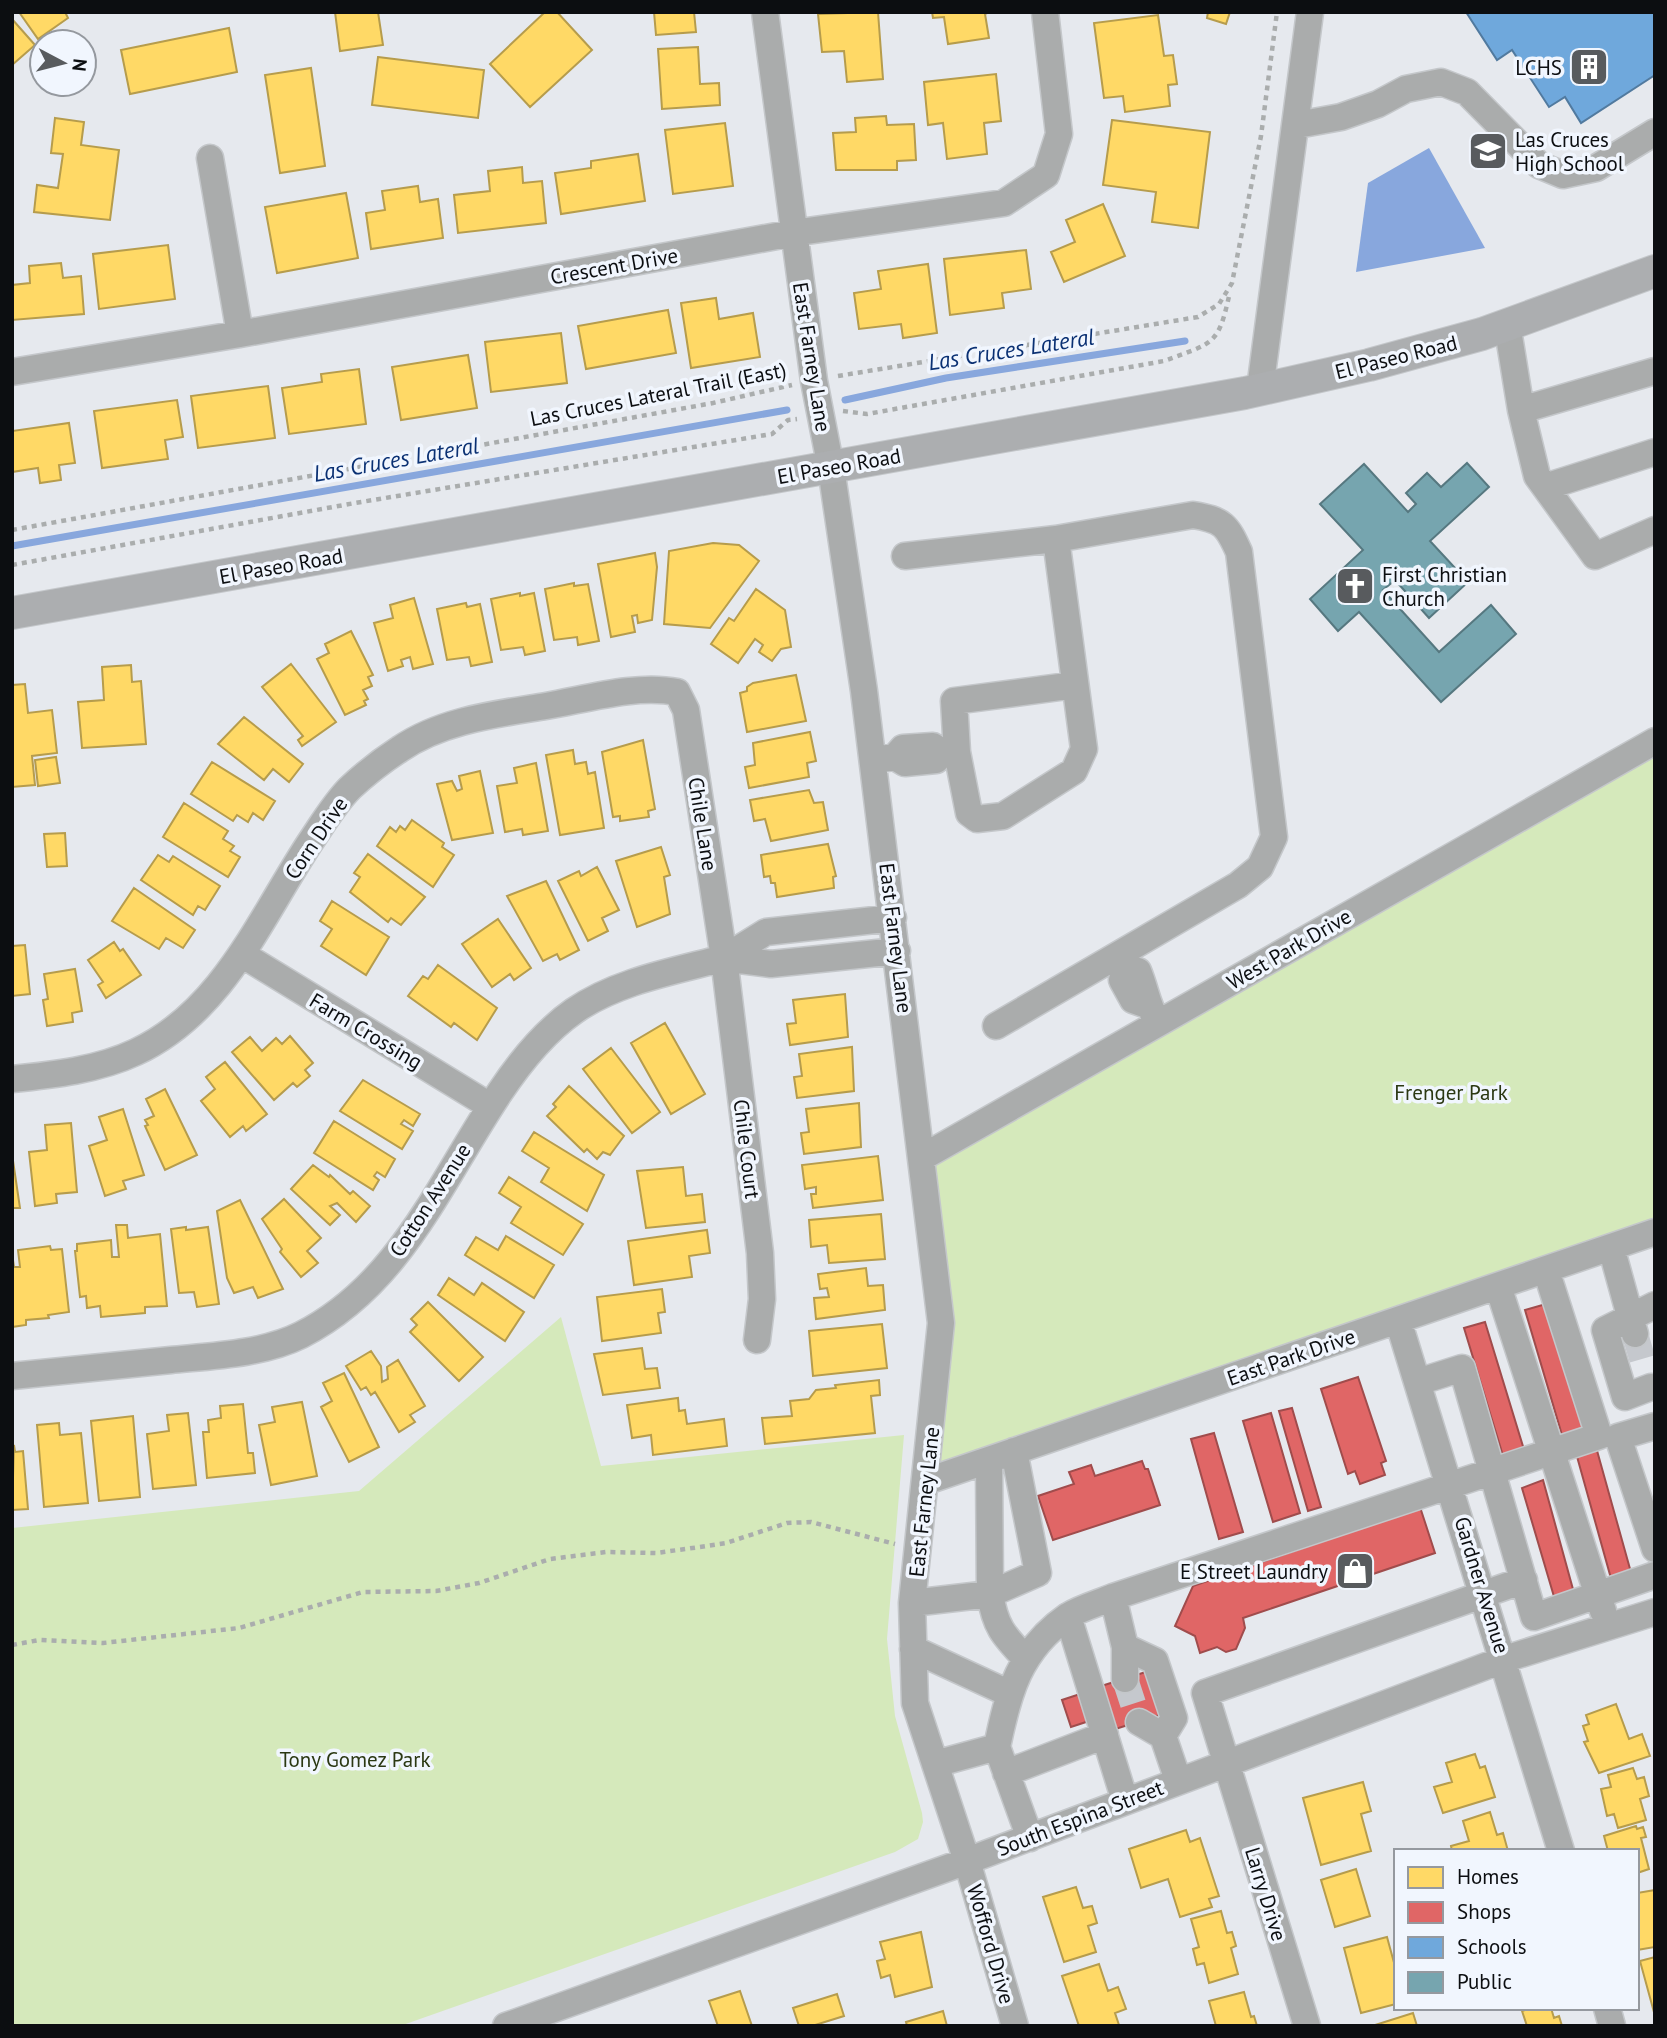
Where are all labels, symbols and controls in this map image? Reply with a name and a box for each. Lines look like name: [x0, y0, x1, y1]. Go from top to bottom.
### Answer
north arrow: [28, 28, 98, 98]
building icon: LCHS: [1568, 46, 1610, 88]
place label: LCHS: [1515, 54, 1562, 81]
text: N: [67, 57, 93, 73]
place label: Las Cruces High School: [1515, 126, 1624, 177]
school or university icon: Las Cruces High School: [1467, 130, 1509, 172]
street label: Crescent Drive: [548, 241, 680, 291]
street label: East Farney Lane: [787, 280, 837, 434]
water label: Las Cruces Lateral: [926, 322, 1096, 376]
street label: El Paseo Road: [1332, 329, 1460, 385]
street label: Las Cruces Lateral Trail (East): [528, 356, 788, 432]
water label: Las Cruces Lateral: [311, 430, 481, 488]
street label: El Paseo Road: [775, 442, 903, 490]
street label: El Paseo Road: [217, 542, 345, 590]
place label: First Christian Church: [1382, 561, 1507, 612]
church icon: First Christian Church: [1334, 565, 1376, 607]
street label: Chile Lane: [682, 775, 724, 873]
street label: Corn Drive: [279, 792, 353, 884]
street label: East Farney Lane: [873, 861, 919, 1015]
street label: West Park Drive: [1222, 902, 1356, 996]
street label: Farm Crossing: [305, 987, 427, 1075]
park label: Frenger Park: [1394, 1079, 1508, 1106]
street label: Chile Court: [727, 1098, 767, 1200]
street label: Cotton Avenue: [383, 1138, 477, 1262]
street label: East Park Drive: [1223, 1322, 1359, 1392]
street label: East Farney Lane: [903, 1426, 945, 1578]
street label: Gardner Avenue: [1448, 1513, 1516, 1657]
shop icon: E Street Laundry: [1334, 1550, 1376, 1592]
place label: E Street Laundry: [1180, 1558, 1328, 1585]
park label: Tony Gomez Park: [280, 1746, 430, 1773]
street label: South Espina Street: [993, 1774, 1167, 1862]
street label: Larry Drive: [1239, 1844, 1293, 1944]
legend: [1394, 1849, 1639, 2010]
text: Homes: [1457, 1863, 1519, 1890]
street label: Wofford Drive: [961, 1881, 1021, 2007]
text: Shops: [1457, 1898, 1511, 1925]
text: Schools: [1457, 1933, 1527, 1960]
text: Public: [1457, 1968, 1512, 1995]

